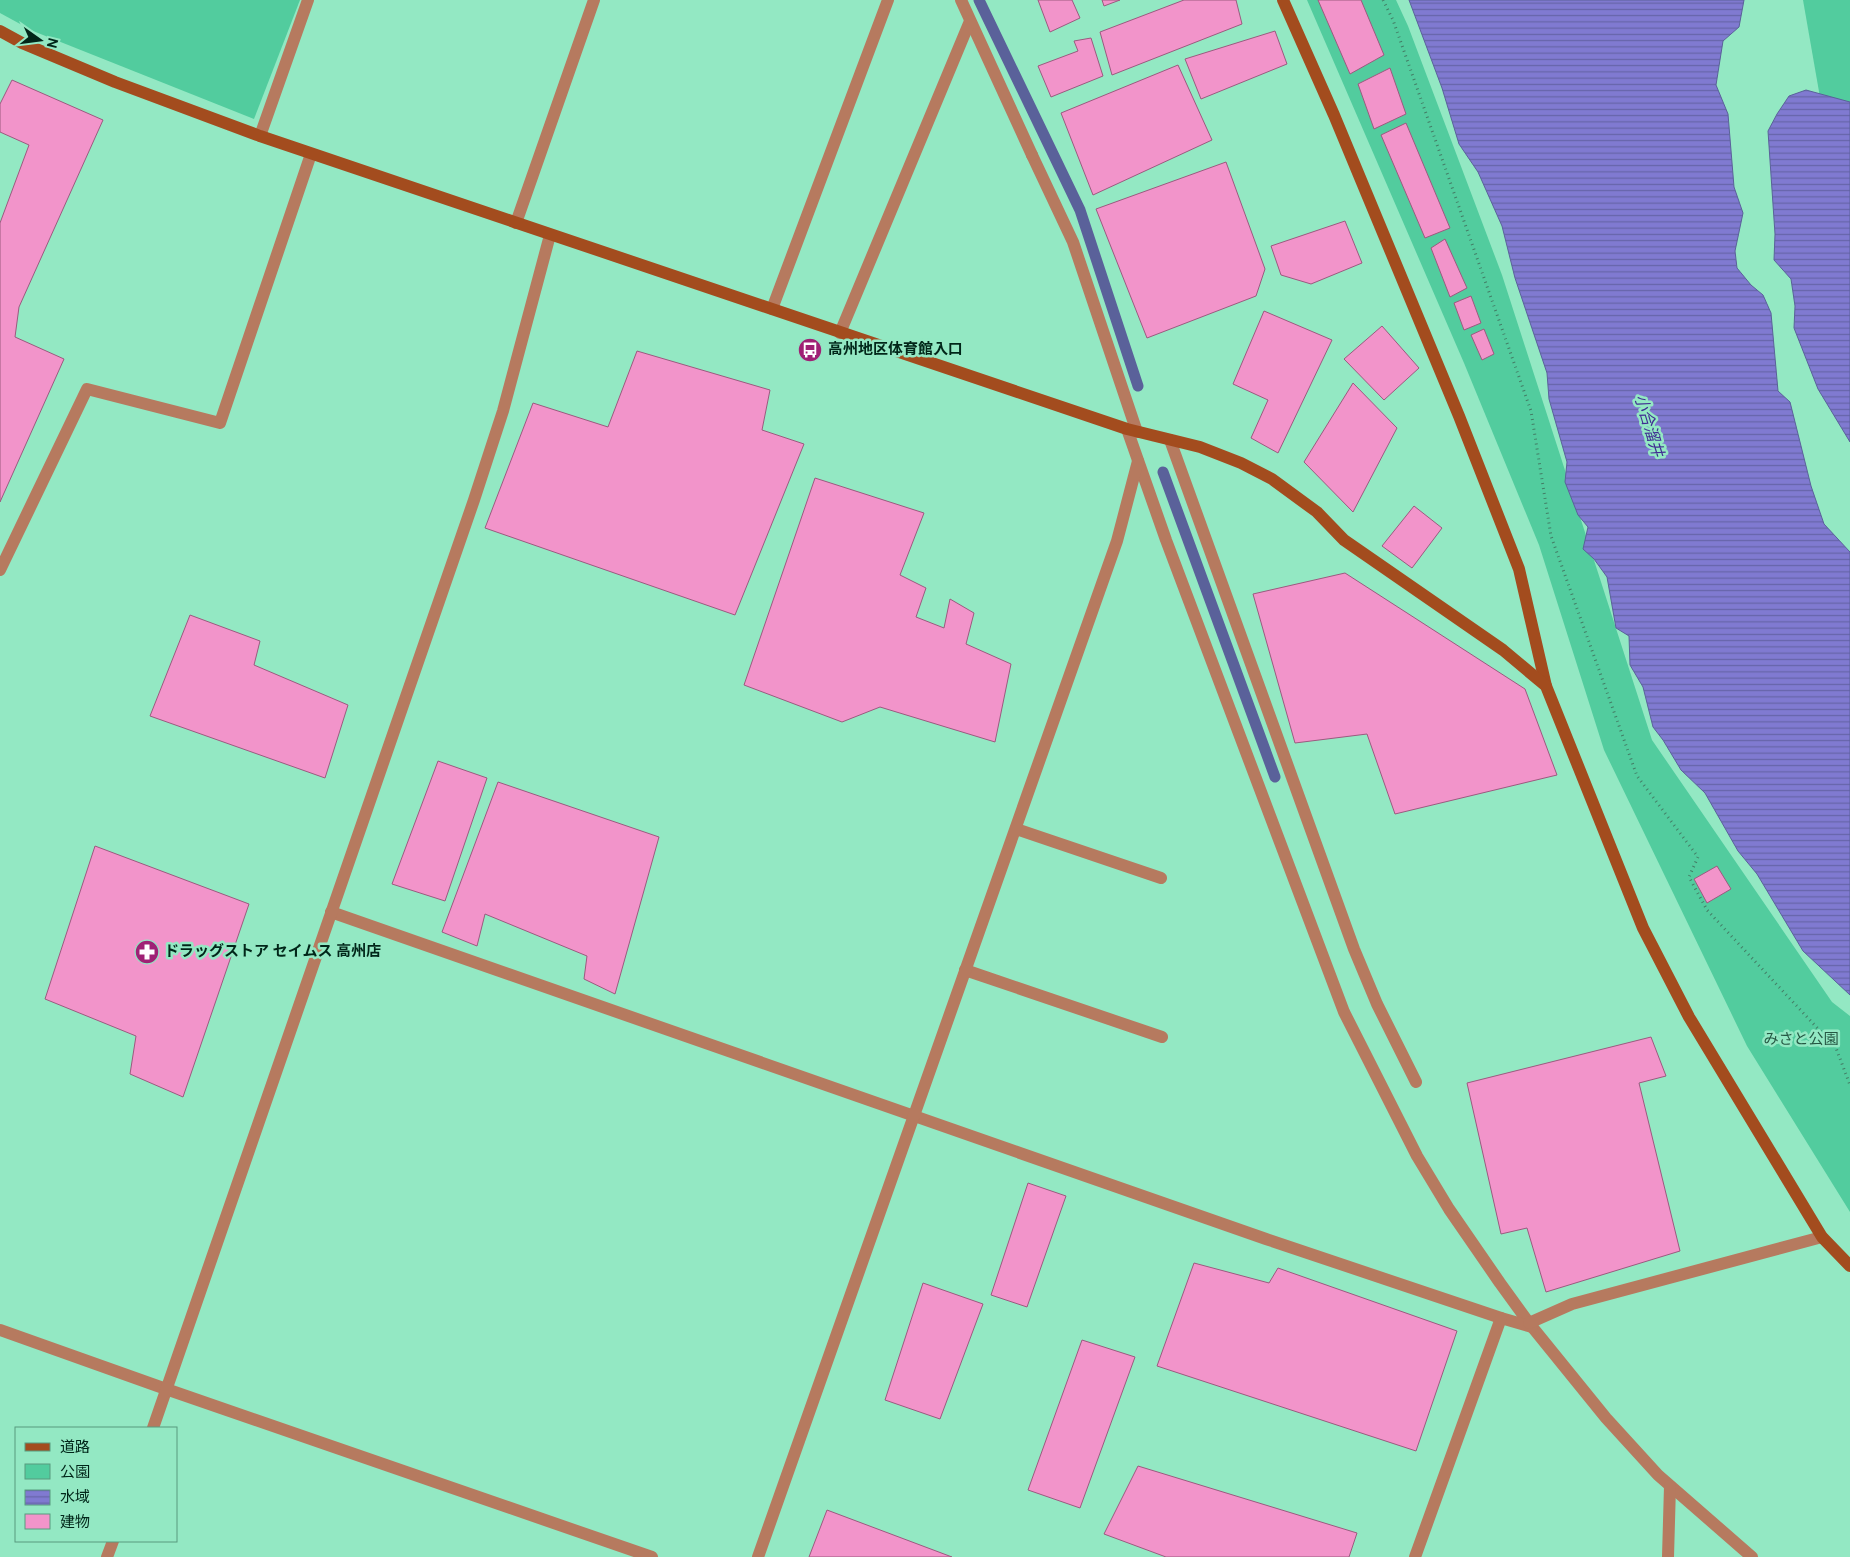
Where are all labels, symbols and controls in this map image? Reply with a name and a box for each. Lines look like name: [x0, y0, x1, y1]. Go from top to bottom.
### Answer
north arrow: [15, 15, 65, 65]
text: N: [42, 36, 61, 50]
bus stop icon: 高州地区体育館入口: [797, 337, 823, 363]
place label: 高州地区体育館入口: [828, 340, 963, 360]
water label: 小合溜井: [1629, 392, 1668, 461]
pharmacy icon: ドラッグストア セイムス 高州店: [134, 939, 160, 965]
place label: ドラッグストア セイムス 高州店: [164, 942, 381, 962]
park label: みさと公園: [1763, 1031, 1839, 1050]
legend: [15, 1427, 178, 1542]
text: 道路: [60, 1439, 90, 1458]
text: 公園: [60, 1464, 90, 1483]
text: 水域: [60, 1489, 90, 1508]
text: 建物: [60, 1514, 90, 1533]

